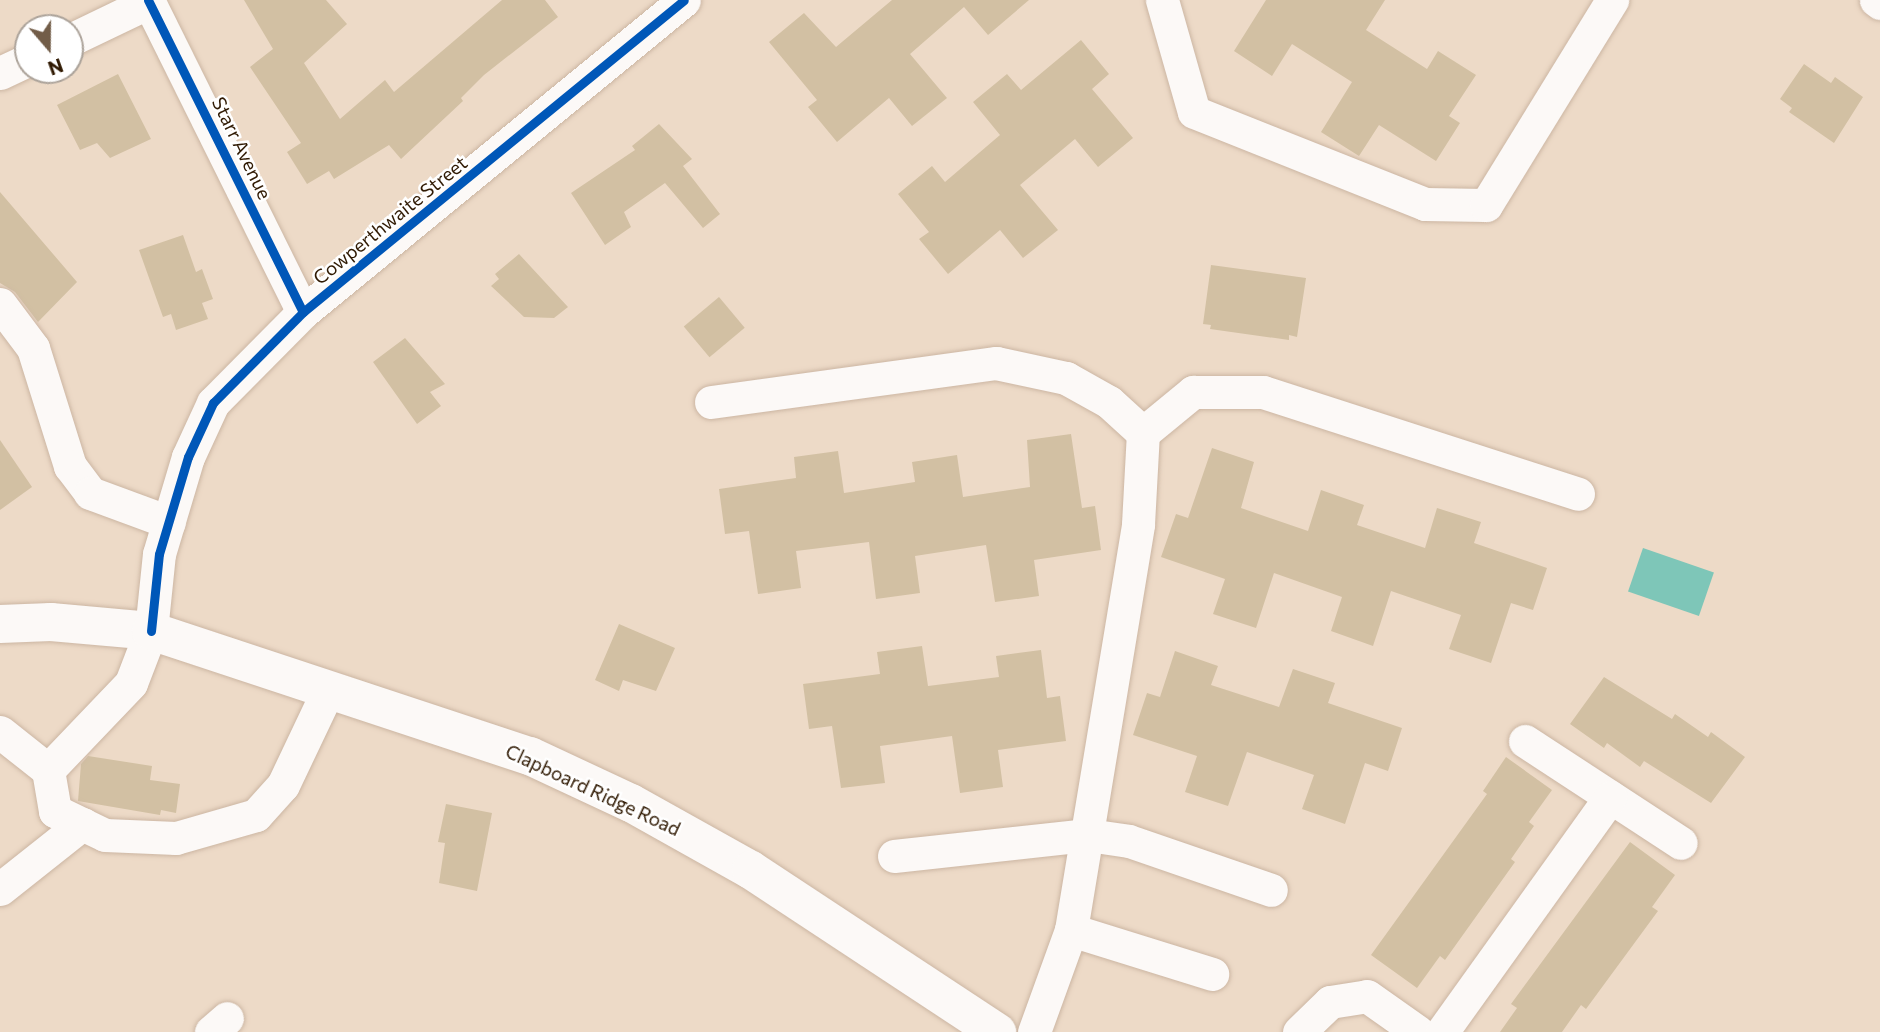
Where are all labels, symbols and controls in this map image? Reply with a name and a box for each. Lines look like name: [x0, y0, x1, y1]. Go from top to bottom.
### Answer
north arrow: [14, 14, 84, 84]
text: N: [45, 54, 66, 81]
street label: Starr Avenue: [207, 93, 277, 203]
street label: Cowperthwaite Street: [308, 151, 472, 289]
street label: Clapboard Ridge Road: [502, 739, 684, 841]

